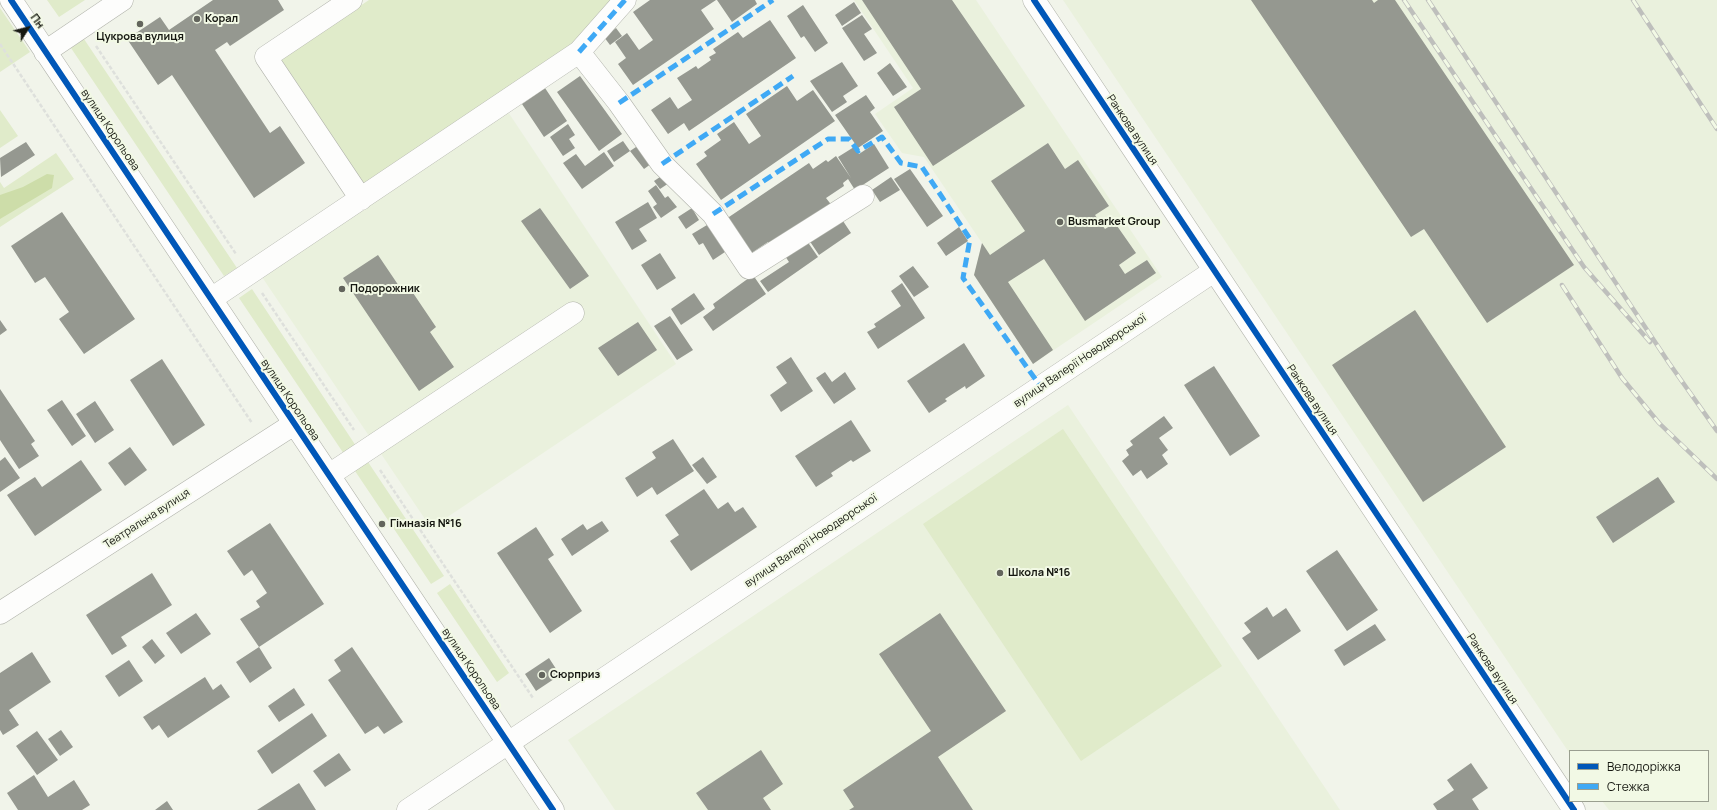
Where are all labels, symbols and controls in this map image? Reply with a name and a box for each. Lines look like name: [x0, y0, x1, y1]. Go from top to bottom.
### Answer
north arrow: [8, 8, 48, 48]
text: Пн: [28, 10, 49, 31]
place label: Корал: [205, 12, 238, 26]
marker: Корал: [192, 14, 202, 24]
marker: Цукрова вулиця: [135, 19, 145, 29]
place label: Цукрова вулиця: [96, 30, 184, 44]
street label: вулиця Корольова: [78, 87, 142, 173]
street label: Ранкова вулиця: [1104, 92, 1160, 168]
place label: Busmarket Group: [1068, 215, 1161, 229]
marker: Busmarket Group: [1055, 217, 1065, 227]
place label: Подорожник: [350, 282, 420, 296]
marker: Подорожник: [337, 284, 347, 294]
street label: вулиця Валерії Новодворської: [1011, 312, 1149, 410]
street label: вулиця Корольова: [258, 357, 322, 443]
street label: Ранкова вулиця: [1284, 362, 1340, 438]
street label: Театральна вулиця: [101, 486, 193, 552]
street label: вулиця Валерії Новодворської: [742, 492, 880, 590]
place label: Гімназія №16: [390, 517, 462, 531]
marker: Гімназія №16: [377, 519, 387, 529]
place label: Школа №16: [1008, 566, 1070, 580]
marker: Школа №16: [995, 568, 1005, 578]
street label: вулиця Корольова: [439, 626, 503, 712]
street label: Ранкова вулиця: [1464, 631, 1520, 707]
place label: Сюрприз: [550, 668, 600, 682]
marker: Сюрприз: [537, 670, 547, 680]
legend: [1569, 750, 1709, 802]
text: Велодоріжка: [1607, 758, 1681, 775]
text: Стежка: [1607, 778, 1649, 795]

